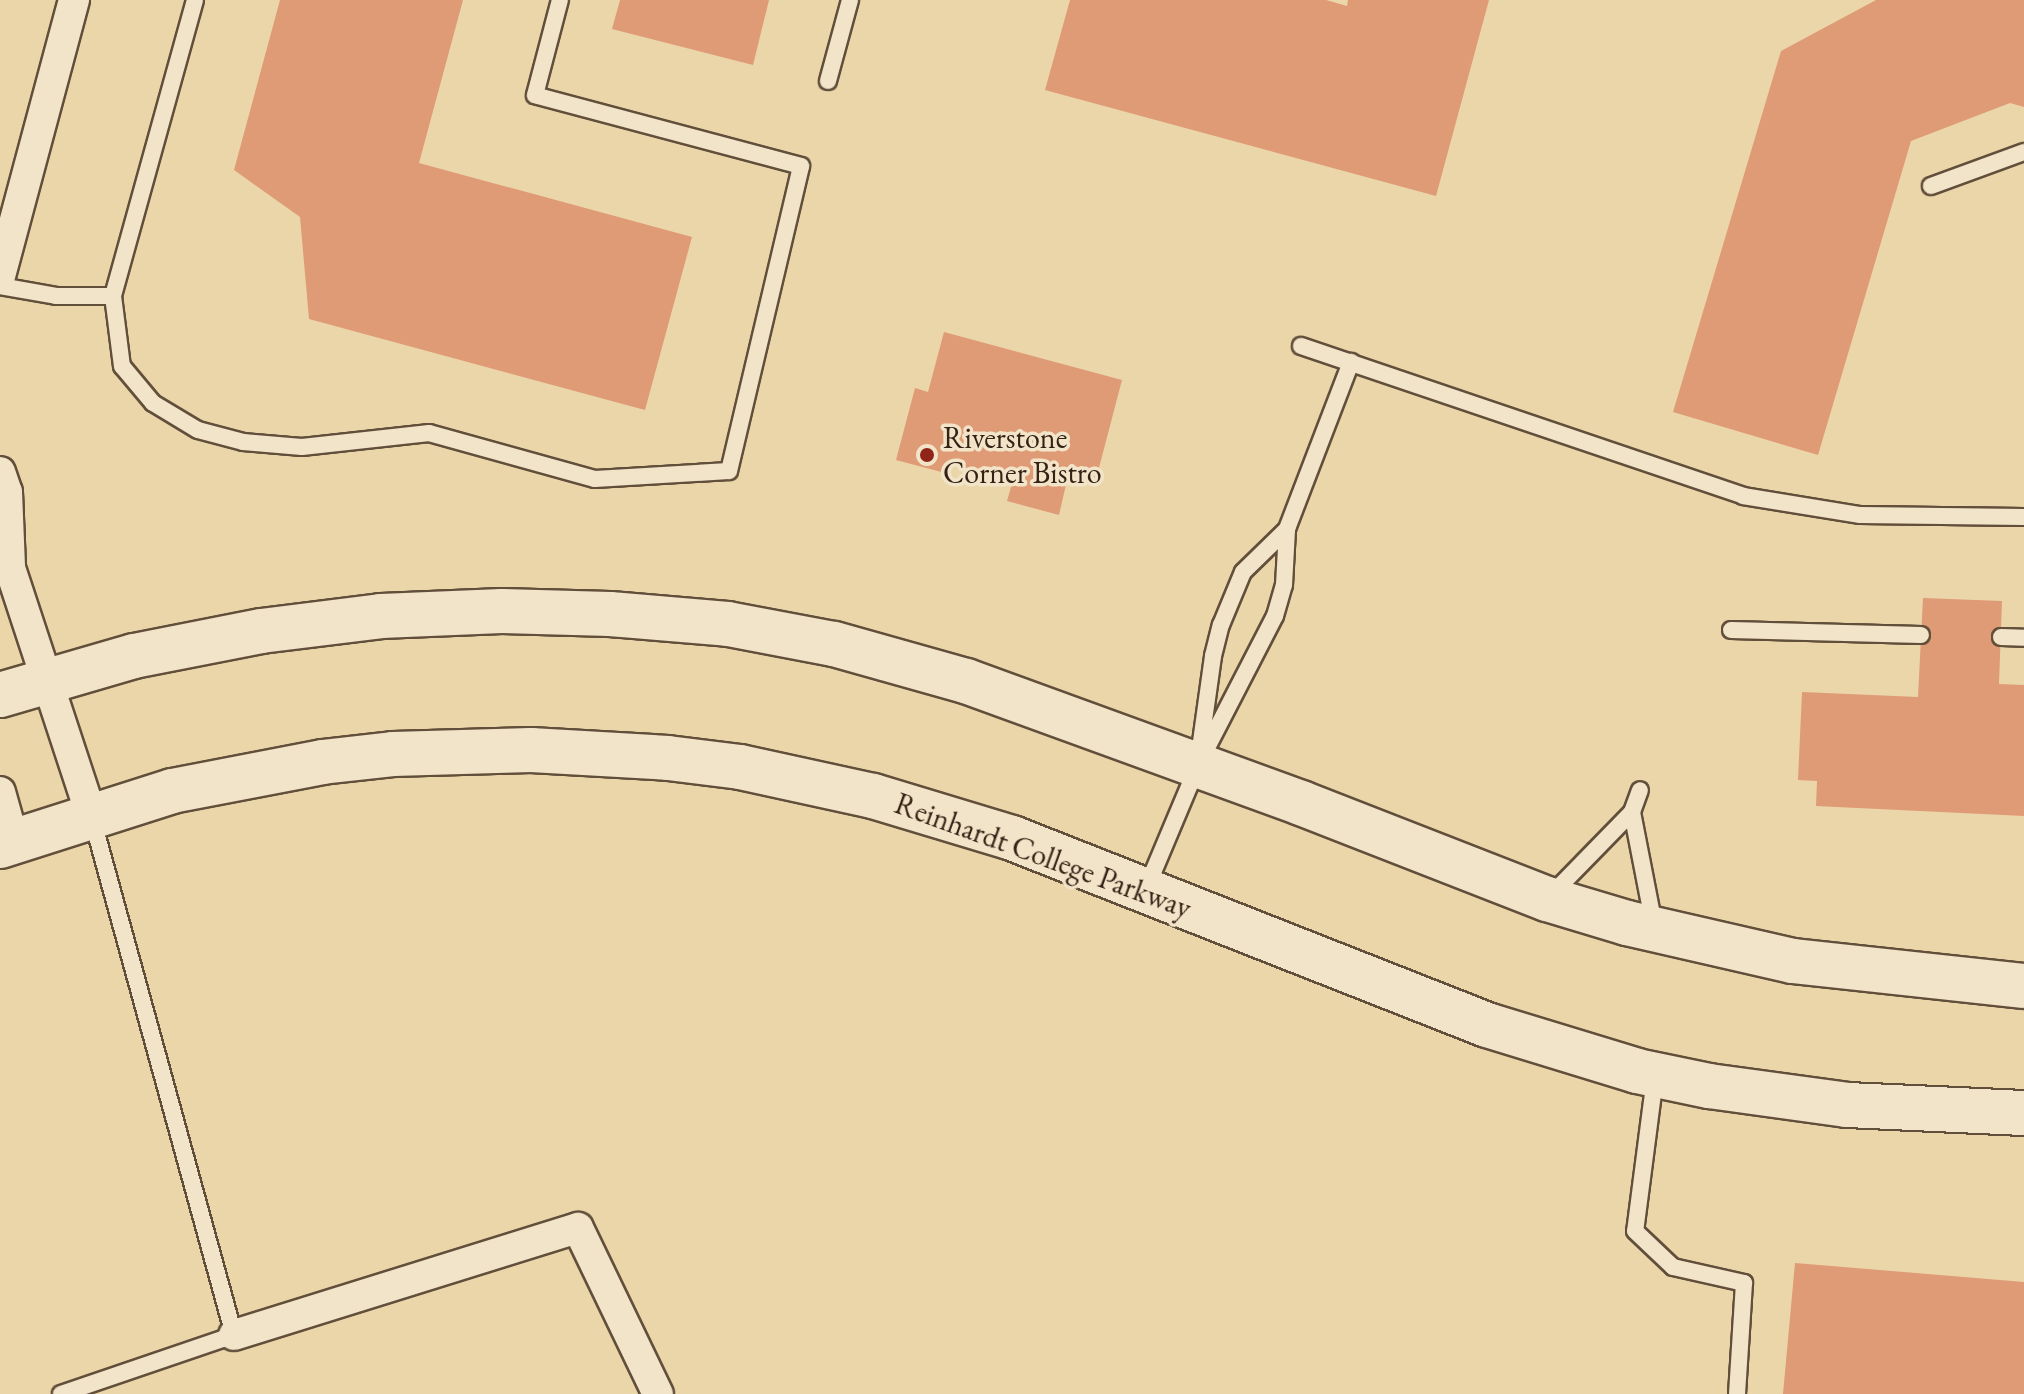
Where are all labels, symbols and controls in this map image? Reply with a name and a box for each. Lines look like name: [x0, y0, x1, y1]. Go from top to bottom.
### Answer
place label: Riverstone Corner Bistro: [943, 420, 1102, 490]
marker: Riverstone Corner Bistro: [918, 446, 936, 464]
street label: Reinhardt College Parkway: [890, 786, 1196, 926]

